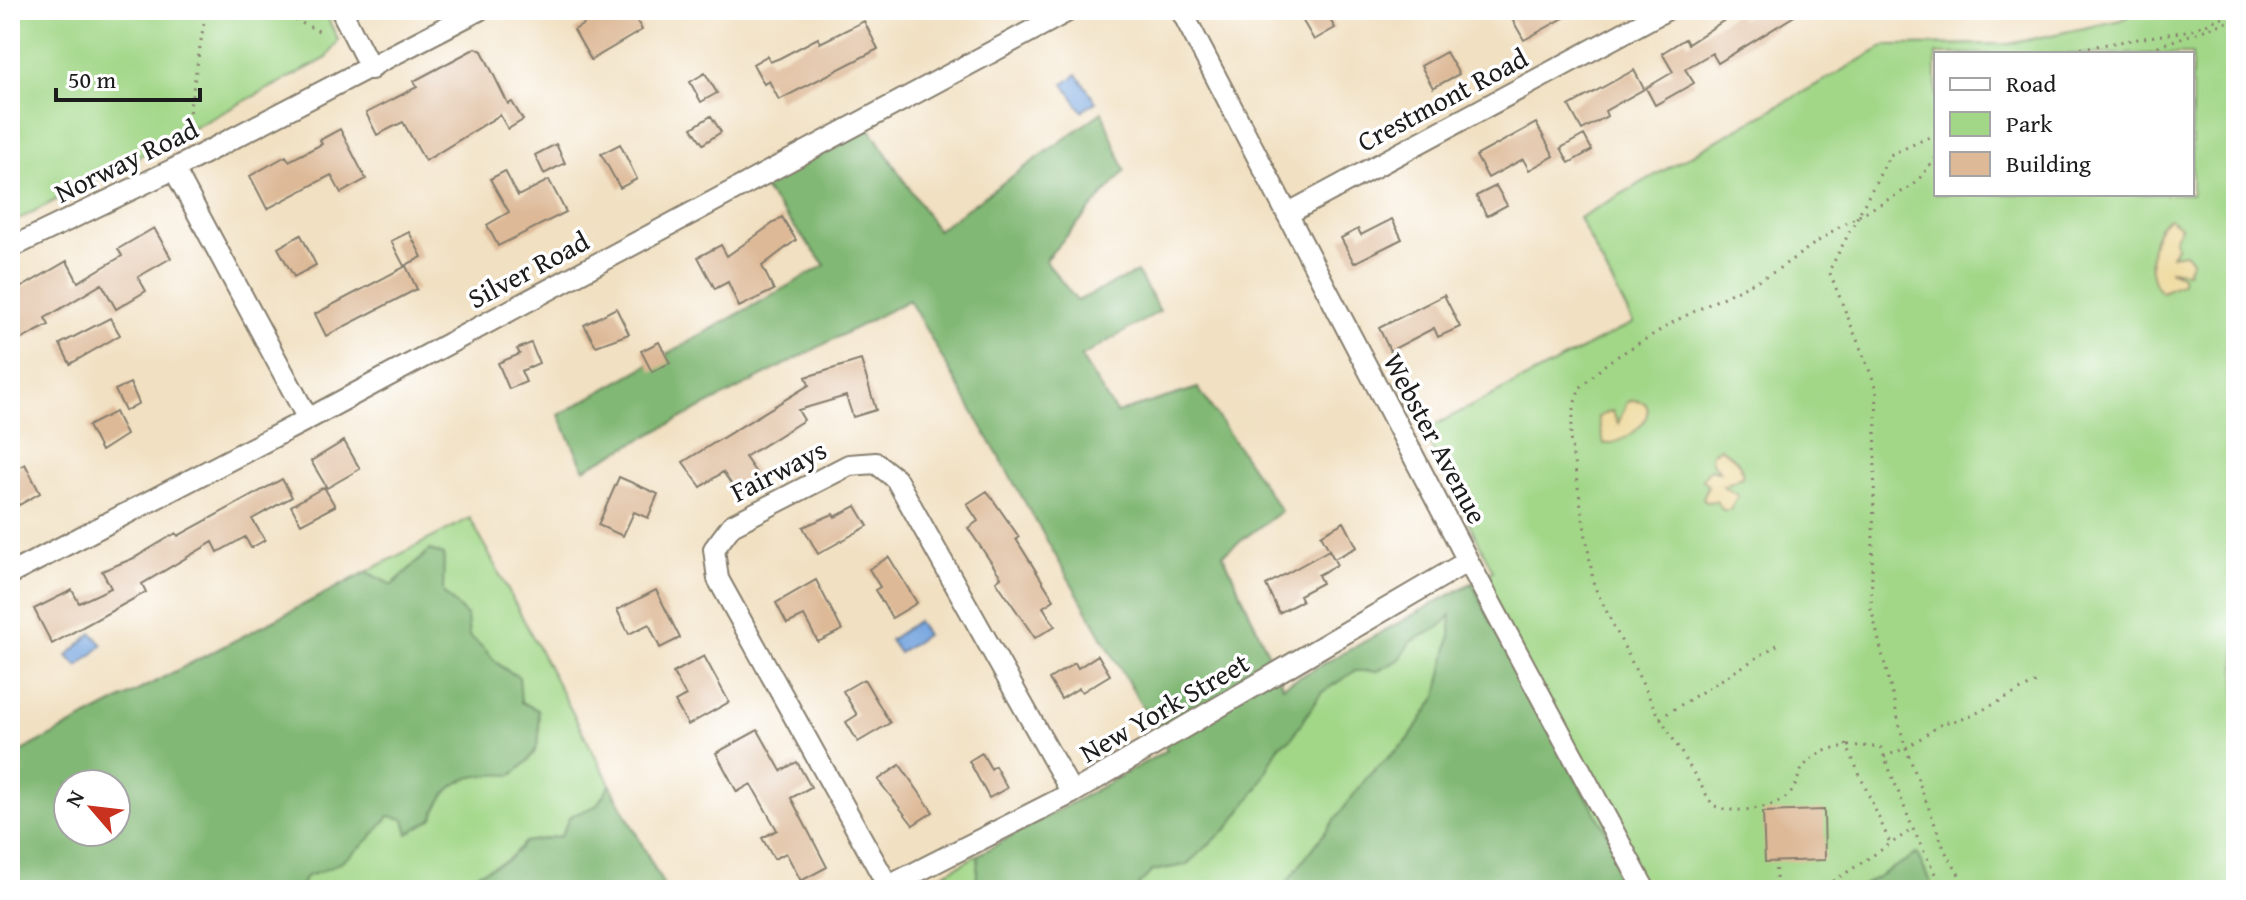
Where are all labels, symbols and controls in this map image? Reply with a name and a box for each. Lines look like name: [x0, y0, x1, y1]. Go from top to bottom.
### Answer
street label: Crestmont Road: [1349, 37, 1535, 161]
scale bar: [56, 52, 200, 102]
legend: [1934, 52, 2194, 196]
text: 50 m: [68, 62, 116, 97]
text: Road: [2006, 66, 2056, 101]
text: Park: [2006, 106, 2053, 141]
street label: Norway Road: [47, 107, 205, 213]
text: Building: [2006, 146, 2091, 181]
street label: Silver Road: [460, 220, 596, 318]
street label: Webster Avenue: [1374, 345, 1498, 531]
street label: Fairways: [723, 428, 833, 512]
street label: New York Street: [1072, 642, 1256, 772]
north arrow: [52, 768, 132, 848]
text: N: [57, 784, 92, 813]

